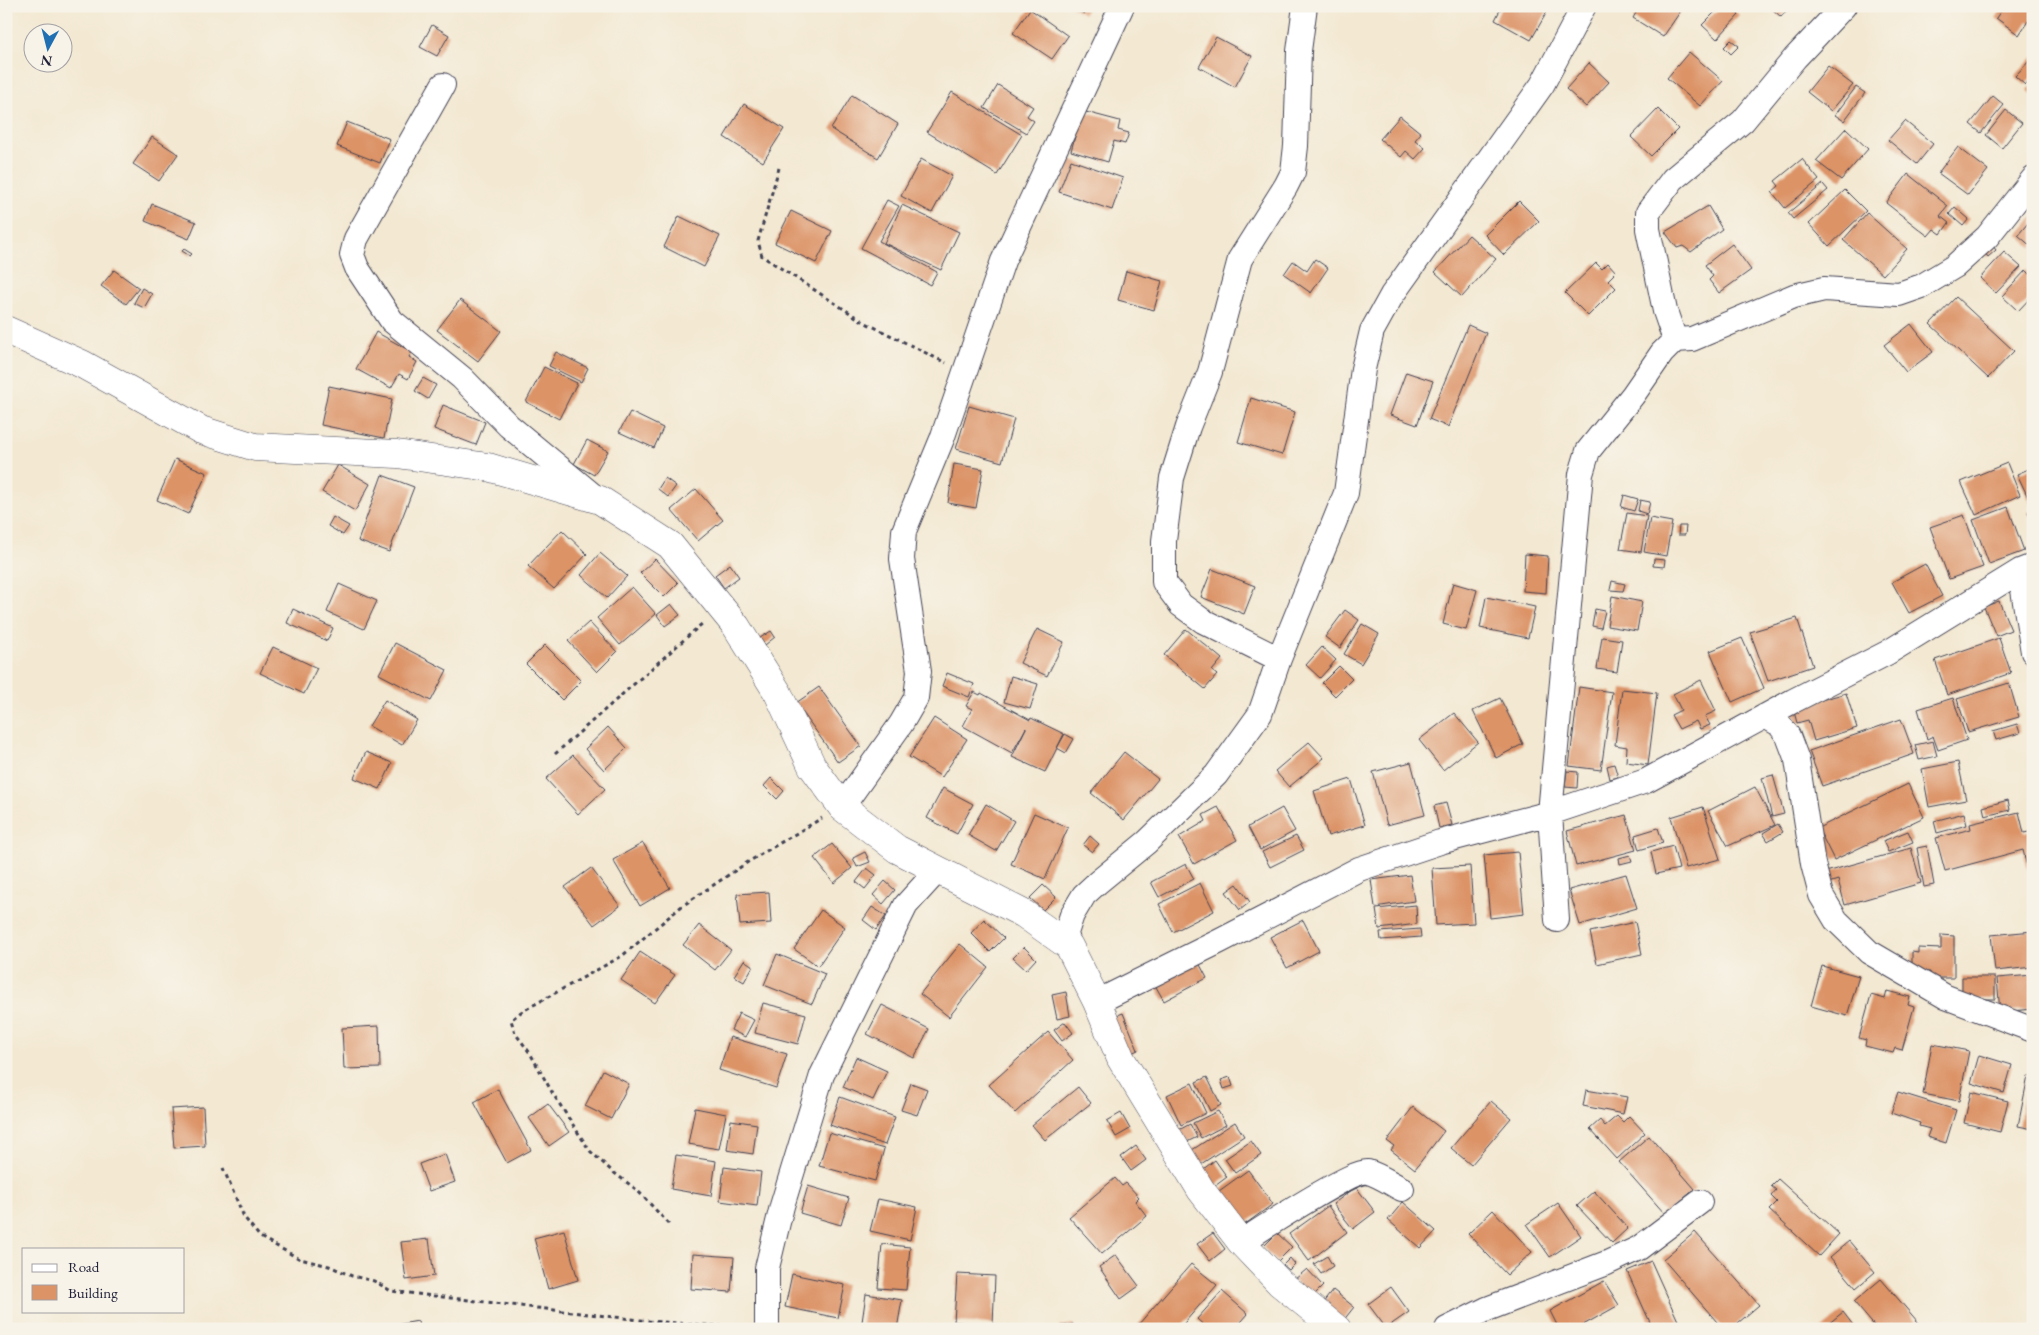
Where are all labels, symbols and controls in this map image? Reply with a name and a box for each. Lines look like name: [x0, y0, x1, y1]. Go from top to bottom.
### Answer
north arrow: [22, 22, 72, 72]
text: N: [39, 51, 53, 71]
legend: [22, 1248, 185, 1312]
text: Road: [68, 1257, 100, 1276]
text: Building: [68, 1283, 118, 1302]

